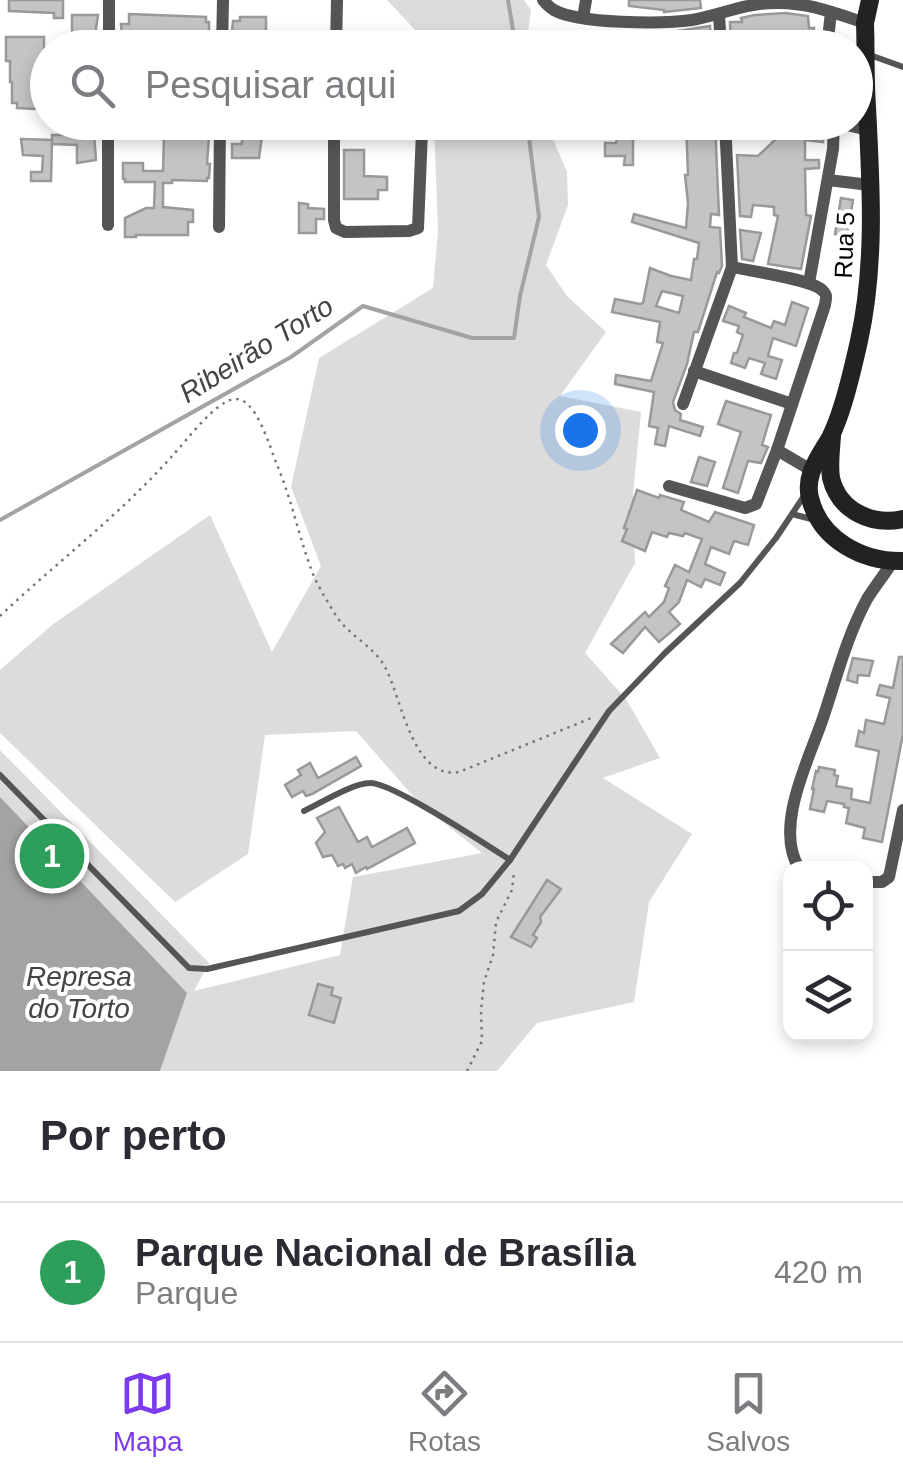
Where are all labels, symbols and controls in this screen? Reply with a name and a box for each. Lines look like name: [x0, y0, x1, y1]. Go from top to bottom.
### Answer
search box: [30, 30, 873, 140]
icon: search: [65, 58, 120, 113]
text: Pesquisar aqui: [145, 64, 396, 106]
street label: Rua 5: [829, 211, 859, 279]
water label: Ribeirão Torto: [174, 290, 339, 409]
your location: [555, 405, 606, 456]
pin: 1: [20, 818, 84, 894]
map controls: [783, 861, 873, 1041]
button: locate: [783, 861, 873, 951]
button: layers: [783, 951, 873, 1041]
water label: Represa do Torto: [26, 961, 132, 1024]
text: Por perto: [40, 1112, 227, 1159]
text: Parque Nacional de Brasília: [135, 1232, 636, 1274]
text: 1: [64, 1254, 81, 1290]
text: 420 m: [774, 1254, 863, 1290]
text: Parque: [135, 1275, 238, 1311]
tab: Mapa: [113, 1366, 183, 1458]
tab: Rotas: [408, 1366, 481, 1458]
tab: Salvos: [706, 1366, 790, 1458]

